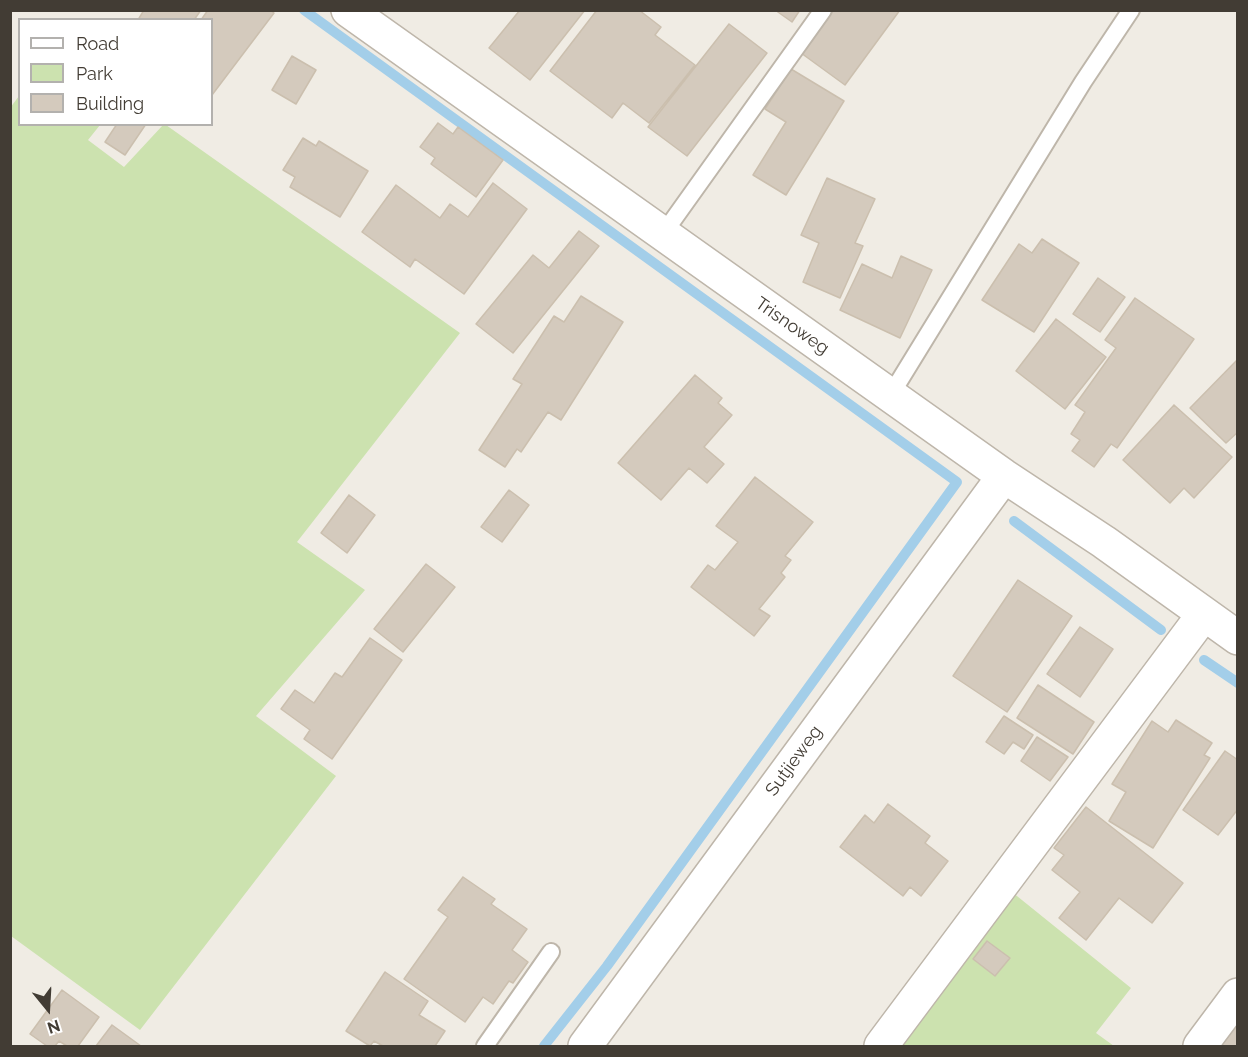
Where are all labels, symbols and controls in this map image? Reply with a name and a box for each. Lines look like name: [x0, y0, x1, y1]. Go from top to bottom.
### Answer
legend: [18, 18, 213, 126]
text: Road: [76, 33, 119, 54]
text: Park: [76, 63, 113, 84]
text: Building: [76, 93, 144, 114]
street label: Trisnoweg: [751, 293, 833, 359]
street label: Sutjieweg: [761, 722, 827, 800]
north arrow: [18, 979, 78, 1039]
text: N: [45, 1016, 62, 1038]

